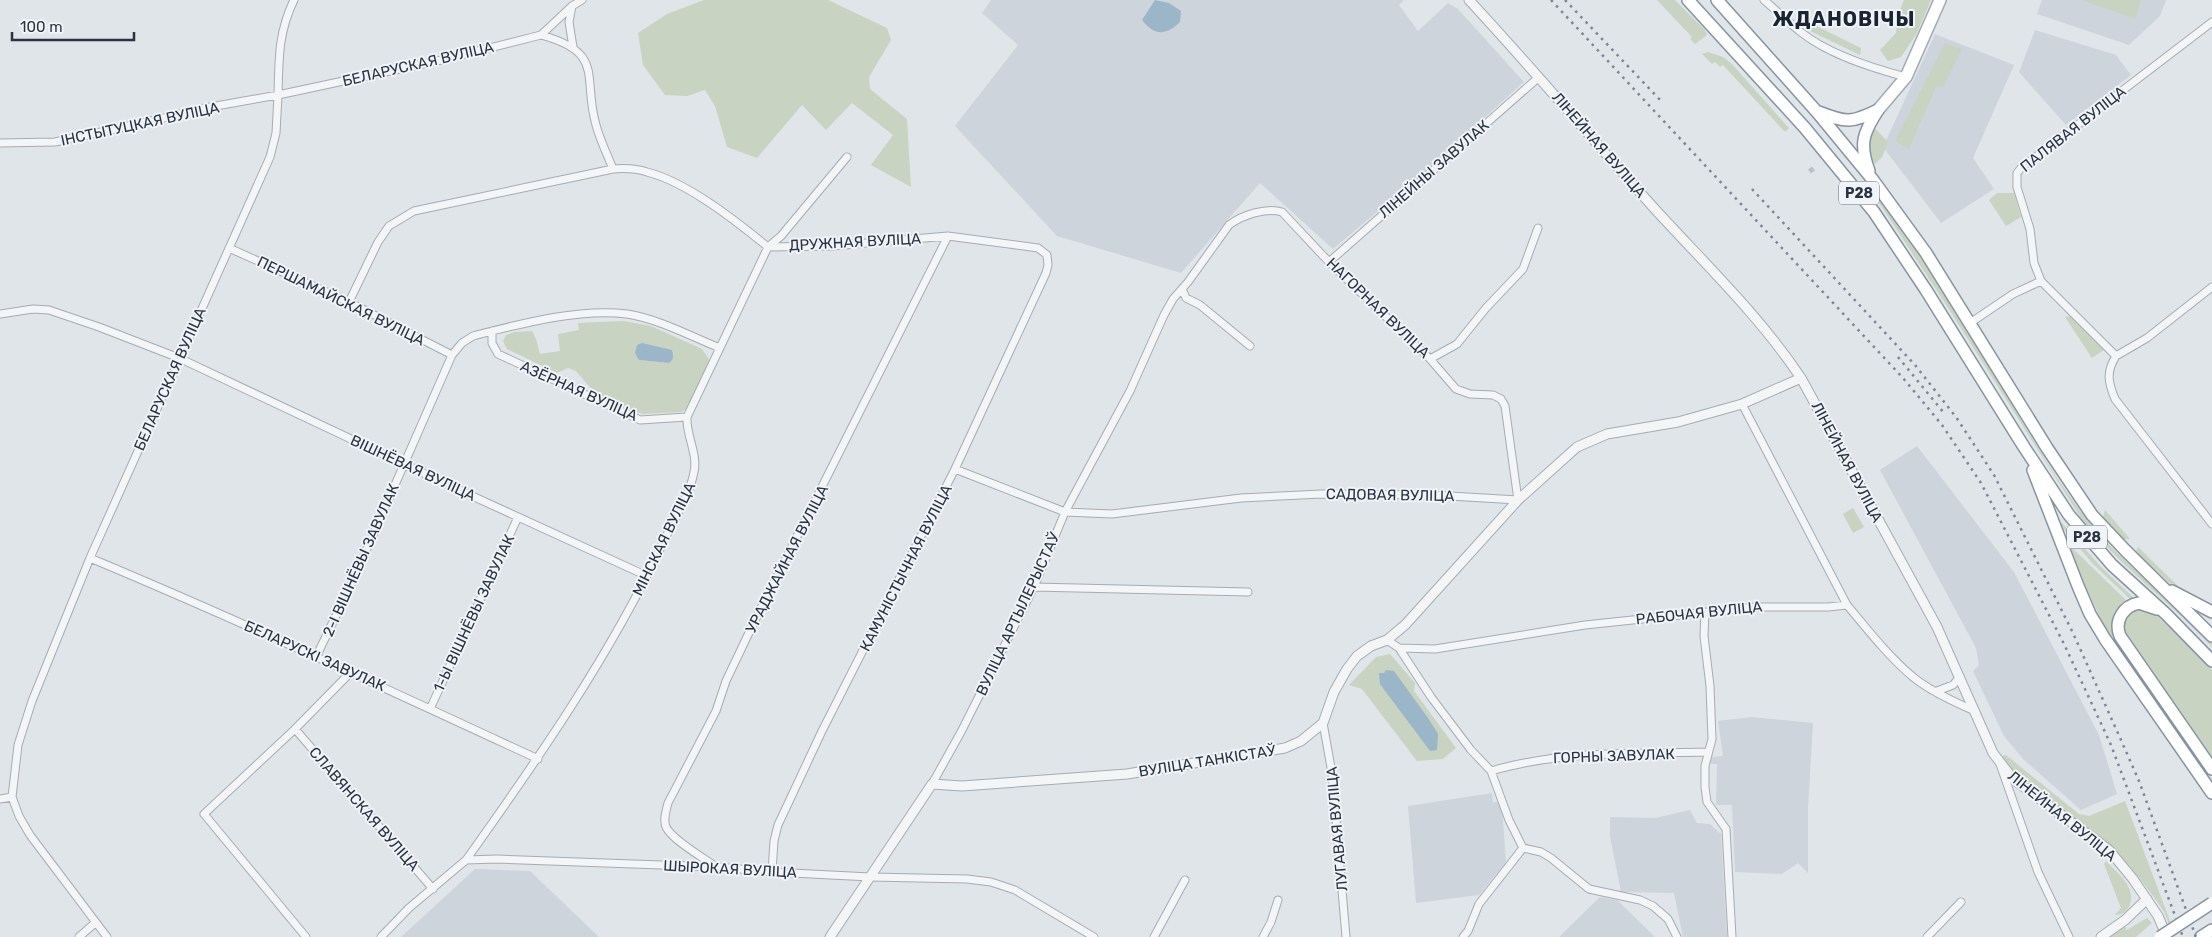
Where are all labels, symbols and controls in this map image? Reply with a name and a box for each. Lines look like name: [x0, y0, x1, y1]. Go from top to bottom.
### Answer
district label: ЖДАНОВІЧЫ: [1773, 7, 1915, 31]
scale bar: [12, 10, 135, 42]
text: 100 m: [20, 18, 62, 36]
street label: БЕЛАРУСКАЯ ВУЛІЦА: [340, 38, 496, 90]
street label: ПАЛЯВАЯ ВУЛІЦА: [2017, 82, 2129, 176]
street label: ЛІНЕЙНАЯ ВУЛІЦА: [1548, 89, 1650, 201]
street label: ІНСТЫТУЦКАЯ ВУЛІЦА: [59, 98, 221, 150]
street label: ЛІНЕЙНЫ ЗАВУЛАК: [1375, 116, 1493, 222]
road number: Р28: [1839, 182, 1879, 204]
street label: ДРУЖНАЯ ВУЛІЦА: [788, 230, 922, 254]
street label: ПЕРШАМАЙСКАЯ ВУЛІЦА: [254, 253, 428, 349]
street label: НАГОРНАЯ ВУЛІЦА: [1323, 254, 1433, 362]
street label: БЕЛАРУСКАЯ ВУЛІЦА: [130, 305, 210, 453]
street label: АЗЁРНАЯ ВУЛІЦА: [518, 357, 640, 425]
street label: ЛІНЕЙНАЯ ВУЛІЦА: [1808, 399, 1886, 525]
street label: ВІШНЁВАЯ ВУЛІЦА: [348, 431, 478, 505]
street label: МІНСКАЯ ВУЛІЦА: [629, 479, 699, 599]
street label: 2-І ВІШНЁВЫ ЗАВУЛАК: [319, 480, 403, 639]
street label: УРАДЖАЙНАЯ ВУЛІЦА: [742, 482, 832, 636]
street label: КАМУНІСТЫЧНАЯ ВУЛІЦА: [856, 482, 956, 654]
street label: САДОВАЯ ВУЛІЦА: [1326, 485, 1454, 505]
road number: Р28: [2067, 526, 2107, 548]
street label: ВУЛІЦА АРТЫЛЕРЫСТАЎ: [972, 530, 1064, 698]
street label: 1-Ы ВІШНЁВЫ ЗАВУЛАК: [430, 531, 519, 695]
street label: РАБОЧАЯ ВУЛІЦА: [1635, 597, 1763, 629]
street label: БЕЛАРУСКІ ЗАВУЛАК: [241, 617, 389, 695]
street label: ВУЛІЦА ТАНКІСТАЎ: [1137, 741, 1277, 781]
street label: СЛАВЯНСКАЯ ВУЛІЦА: [305, 743, 423, 875]
street label: ГОРНЫ ЗАВУЛАК: [1553, 745, 1676, 767]
street label: ЛУГАВАЯ ВУЛІЦА: [1323, 766, 1351, 892]
street label: ЛІНЕЙНАЯ ВУЛІЦА: [2004, 767, 2120, 865]
street label: ШЫРОКАЯ ВУЛІЦА: [663, 857, 797, 881]

